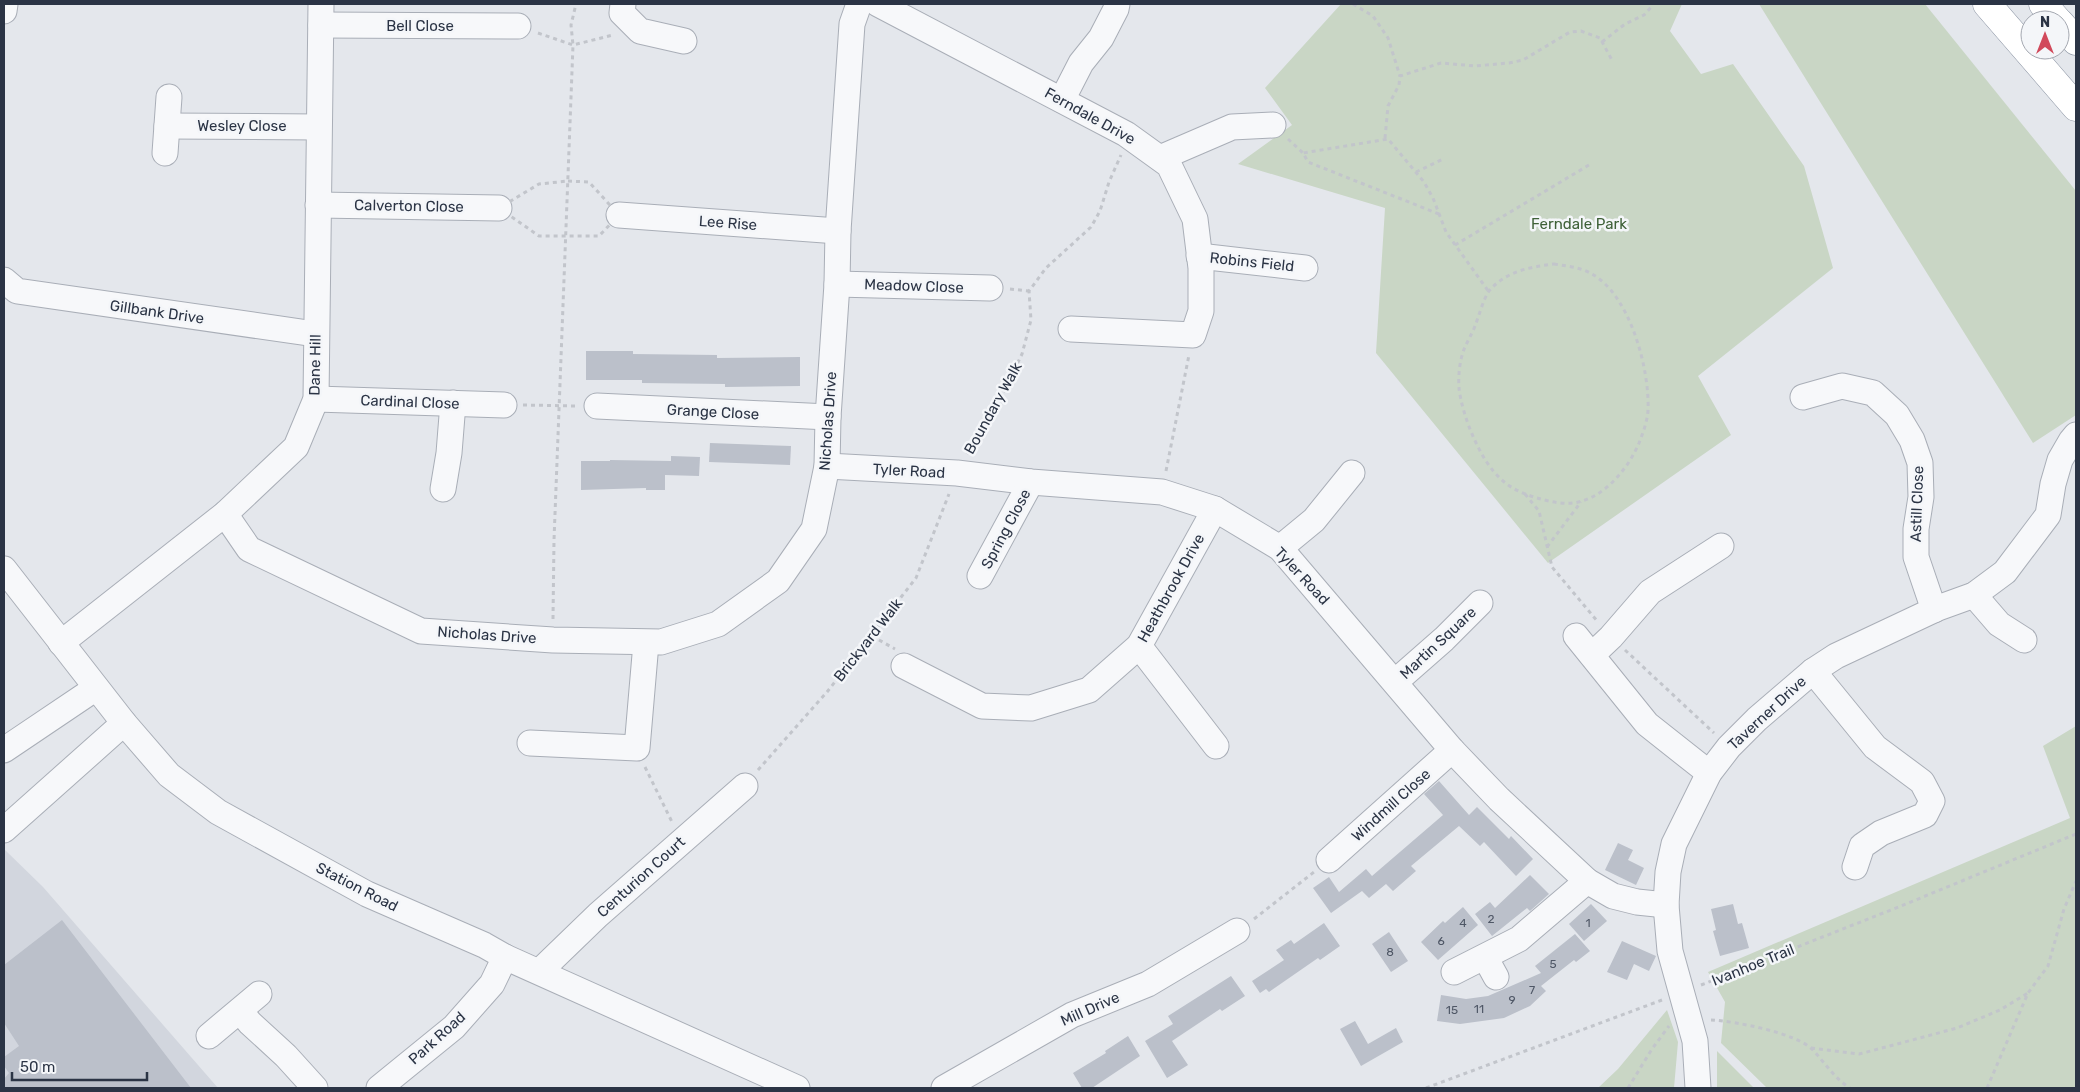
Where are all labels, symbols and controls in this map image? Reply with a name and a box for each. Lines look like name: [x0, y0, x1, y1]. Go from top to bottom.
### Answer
north arrow: [2020, 10, 2070, 60]
text: N: [2040, 14, 2050, 31]
street label: Bell Close: [386, 17, 454, 35]
street label: Ferndale Drive: [1042, 84, 1138, 148]
street label: Wesley Close: [197, 117, 287, 135]
street label: Calverton Close: [354, 196, 464, 216]
street label: Lee Rise: [698, 212, 758, 234]
park label: Ferndale Park: [1531, 215, 1627, 233]
street label: Robins Field: [1209, 249, 1295, 275]
street label: Meadow Close: [864, 275, 964, 297]
street label: Gillbank Drive: [109, 296, 205, 328]
street label: Dane Hill: [305, 334, 325, 396]
street label: Boundary Walk: [960, 359, 1026, 457]
street label: Nicholas Drive: [816, 371, 840, 471]
street label: Cardinal Close: [360, 391, 460, 413]
street label: Grange Close: [666, 401, 760, 423]
street label: Tyler Road: [872, 460, 946, 482]
street label: Astill Close: [1907, 465, 1927, 543]
street label: Spring Close: [977, 486, 1035, 572]
street label: Heathbrook Drive: [1134, 531, 1208, 645]
street label: Tyler Road: [1271, 543, 1333, 609]
street label: Brickyard Walk: [830, 595, 906, 685]
street label: Martin Square: [1396, 603, 1480, 683]
street label: Nicholas Drive: [437, 623, 537, 647]
street label: Taverner Drive: [1724, 672, 1810, 754]
street label: Windmill Close: [1348, 765, 1434, 845]
street label: Centurion Court: [593, 833, 689, 921]
street label: Station Road: [313, 859, 401, 915]
house number: 2: [1487, 912, 1495, 926]
house number: 4: [1459, 916, 1467, 930]
house number: 1: [1585, 916, 1591, 930]
house number: 6: [1437, 934, 1445, 948]
street label: Ivanhoe Trail: [1709, 940, 1797, 990]
house number: 8: [1386, 945, 1394, 959]
house number: 5: [1549, 957, 1557, 971]
house number: 7: [1529, 983, 1535, 997]
street label: Mill Drive: [1058, 988, 1122, 1030]
house number: 9: [1508, 993, 1516, 1007]
house number: 11: [1474, 1002, 1484, 1016]
house number: 15: [1446, 1003, 1458, 1017]
street label: Park Road: [405, 1008, 469, 1068]
scale bar: [12, 1050, 148, 1082]
text: 50 m: [20, 1058, 55, 1076]

